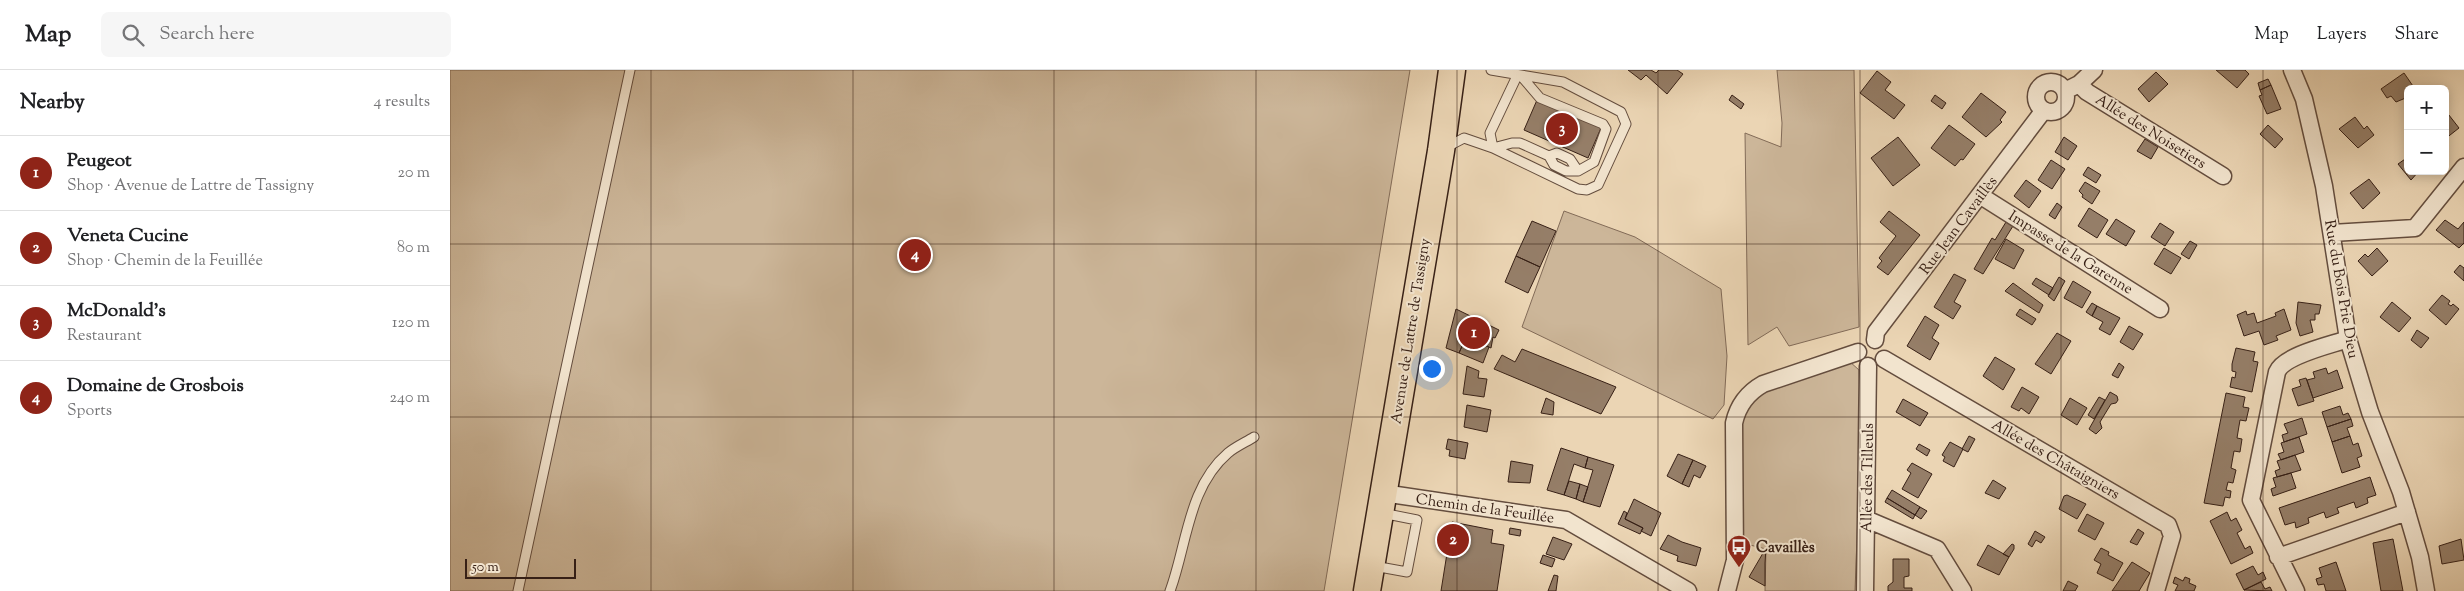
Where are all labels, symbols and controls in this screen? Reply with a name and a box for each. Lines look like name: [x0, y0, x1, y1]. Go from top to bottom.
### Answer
search box: [101, 12, 451, 57]
text: Map: [25, 18, 71, 52]
icon: search: [119, 21, 147, 49]
text: Search here: [159, 21, 255, 48]
text: Map: [2254, 22, 2289, 48]
text: Layers: [2317, 22, 2367, 48]
text: Share: [2395, 22, 2439, 48]
map controls: [2404, 85, 2449, 175]
button: +: [2404, 85, 2449, 130]
text: Nearby: [20, 88, 85, 118]
street label: Allée des Noisetiers: [2091, 90, 2210, 175]
text: 4 results: [374, 91, 430, 114]
pin: 3: [1546, 110, 1578, 148]
button: −: [2404, 130, 2449, 175]
text: Peugeot: [67, 148, 132, 175]
text: 1: [33, 162, 39, 185]
text: 20 m: [397, 162, 430, 185]
street label: Rue Jean Cavaillès: [1915, 172, 2003, 279]
text: Shop · Avenue de Lattre de Tassigny: [67, 175, 314, 198]
street label: Impasse de la Garenne: [2004, 206, 2137, 300]
street label: Rue du Bois Prie Dieu: [2318, 218, 2363, 360]
text: Veneta Cucine: [67, 223, 188, 250]
pin: 4: [899, 236, 931, 274]
street label: Avenue de Lattre de Tassigny: [1386, 236, 1437, 425]
text: 2: [32, 237, 40, 260]
text: 80 m: [397, 237, 430, 260]
text: Shop · Chemin de la Feuillée: [67, 250, 263, 273]
text: McDonald's: [67, 298, 166, 325]
text: 3: [33, 312, 39, 335]
text: 120 m: [392, 312, 430, 335]
pin: 1: [1458, 314, 1490, 352]
text: Restaurant: [67, 325, 142, 348]
your location: [1419, 356, 1445, 382]
text: Domaine de Grosbois: [67, 373, 244, 400]
text: 4: [32, 387, 40, 410]
text: 240 m: [389, 387, 430, 410]
text: Sports: [67, 400, 112, 423]
street label: Allée des Châtaigniers: [1987, 415, 2123, 506]
street label: Allée des Tilleuls: [1857, 423, 1880, 533]
street label: Chemin de la Feuillée: [1414, 489, 1555, 530]
pin: 2: [1437, 521, 1469, 559]
bus stop icon: Cavaillès: [1726, 534, 1752, 568]
place label: Cavaillès: [1756, 538, 1815, 559]
scale bar: [465, 556, 576, 579]
text: 50 m: [472, 558, 499, 578]

